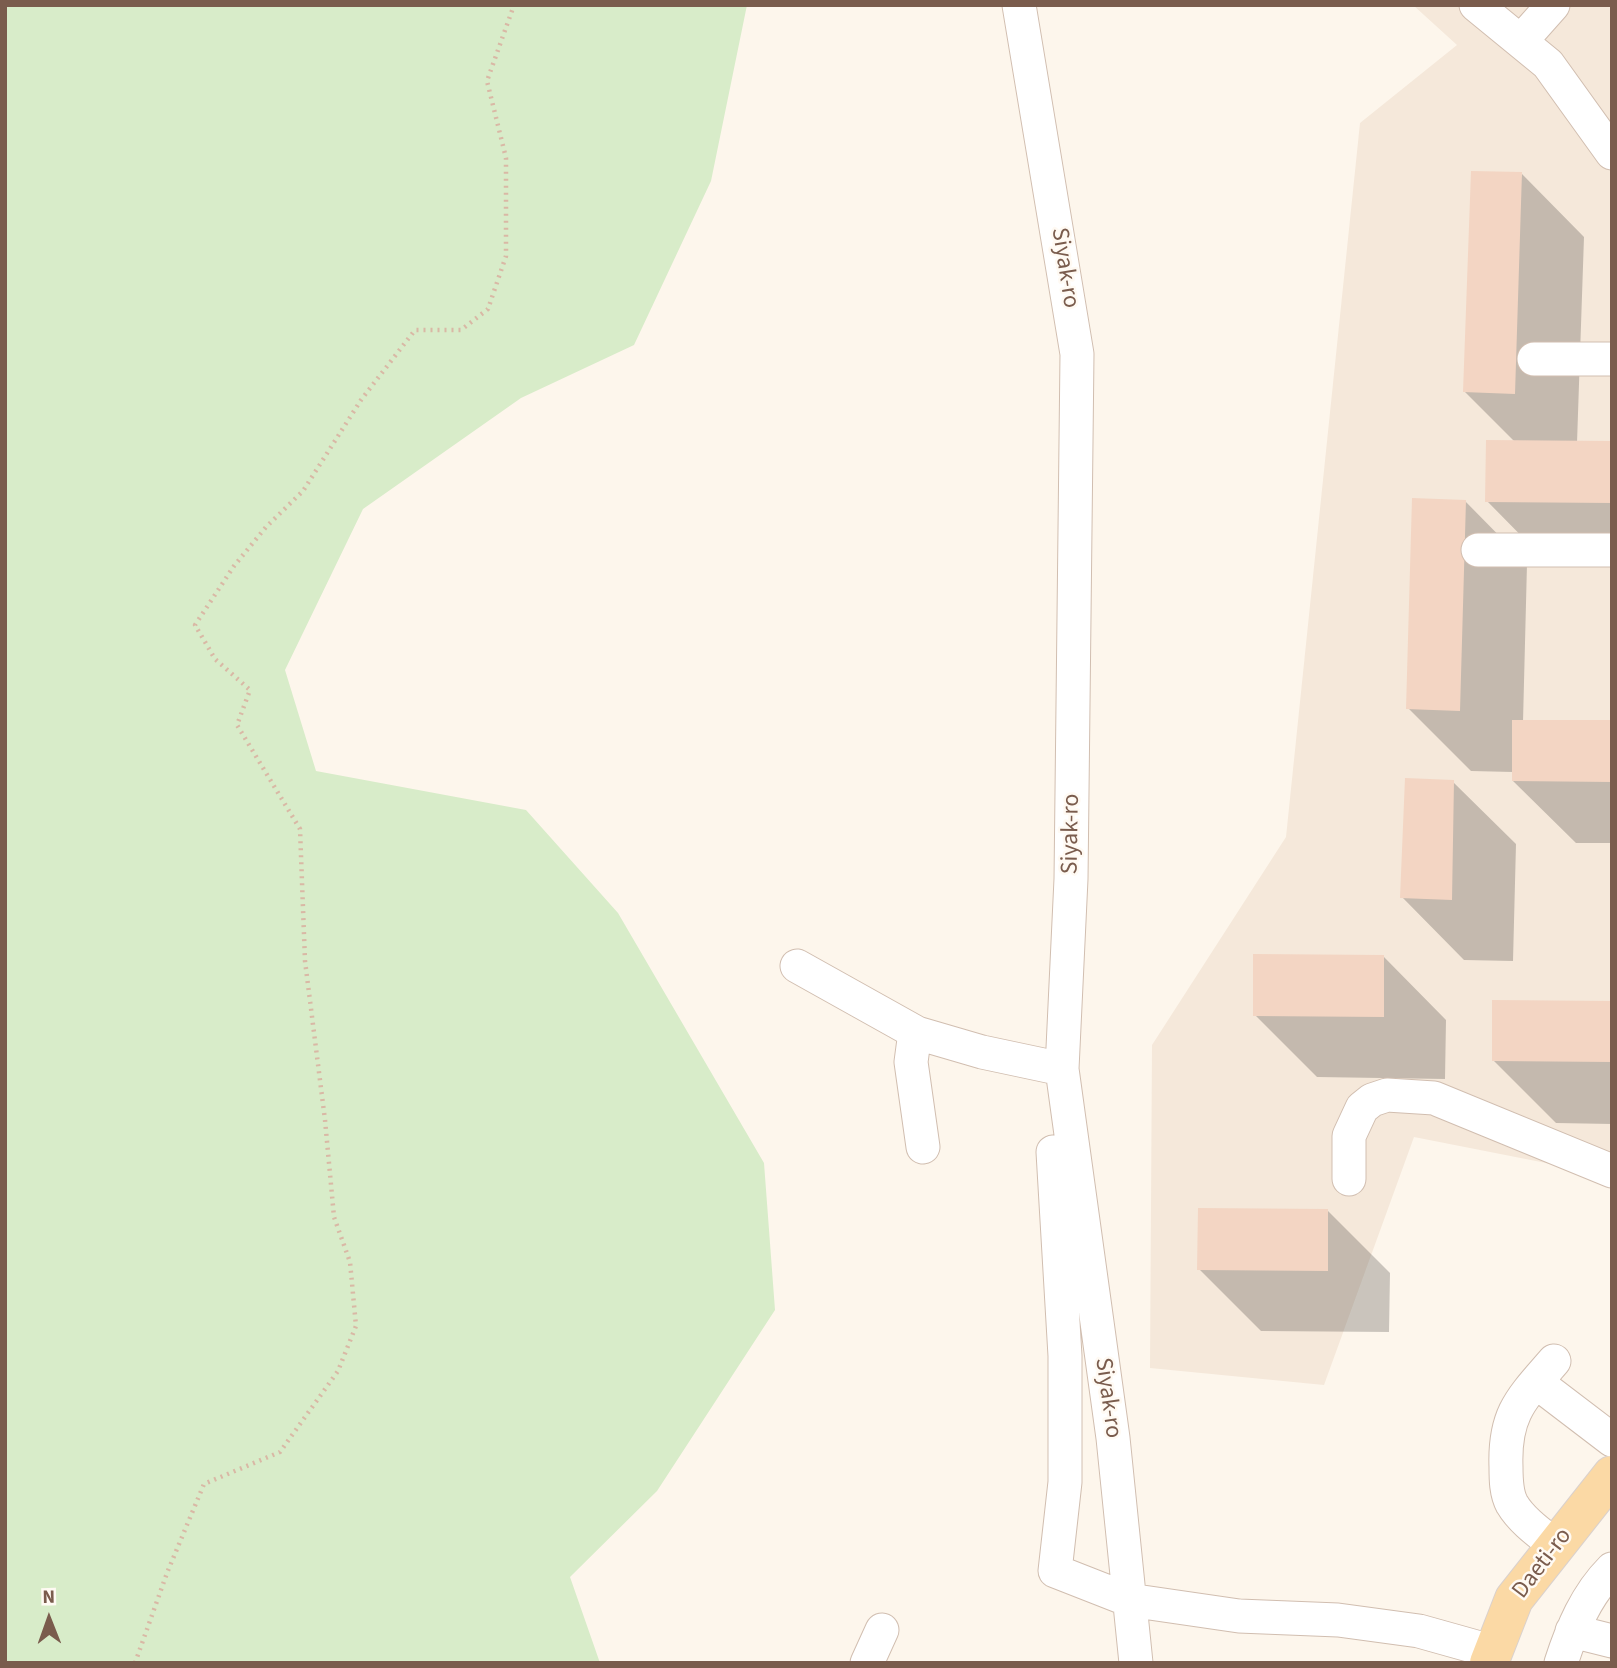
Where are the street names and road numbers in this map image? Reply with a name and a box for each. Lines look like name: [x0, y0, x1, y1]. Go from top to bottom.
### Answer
street label: Siyak-ro: [1043, 226, 1085, 310]
street label: Siyak-ro: [1057, 793, 1087, 875]
street label: Siyak-ro: [1087, 1356, 1127, 1440]
street label: Daeti-ro: [1507, 1523, 1579, 1605]

